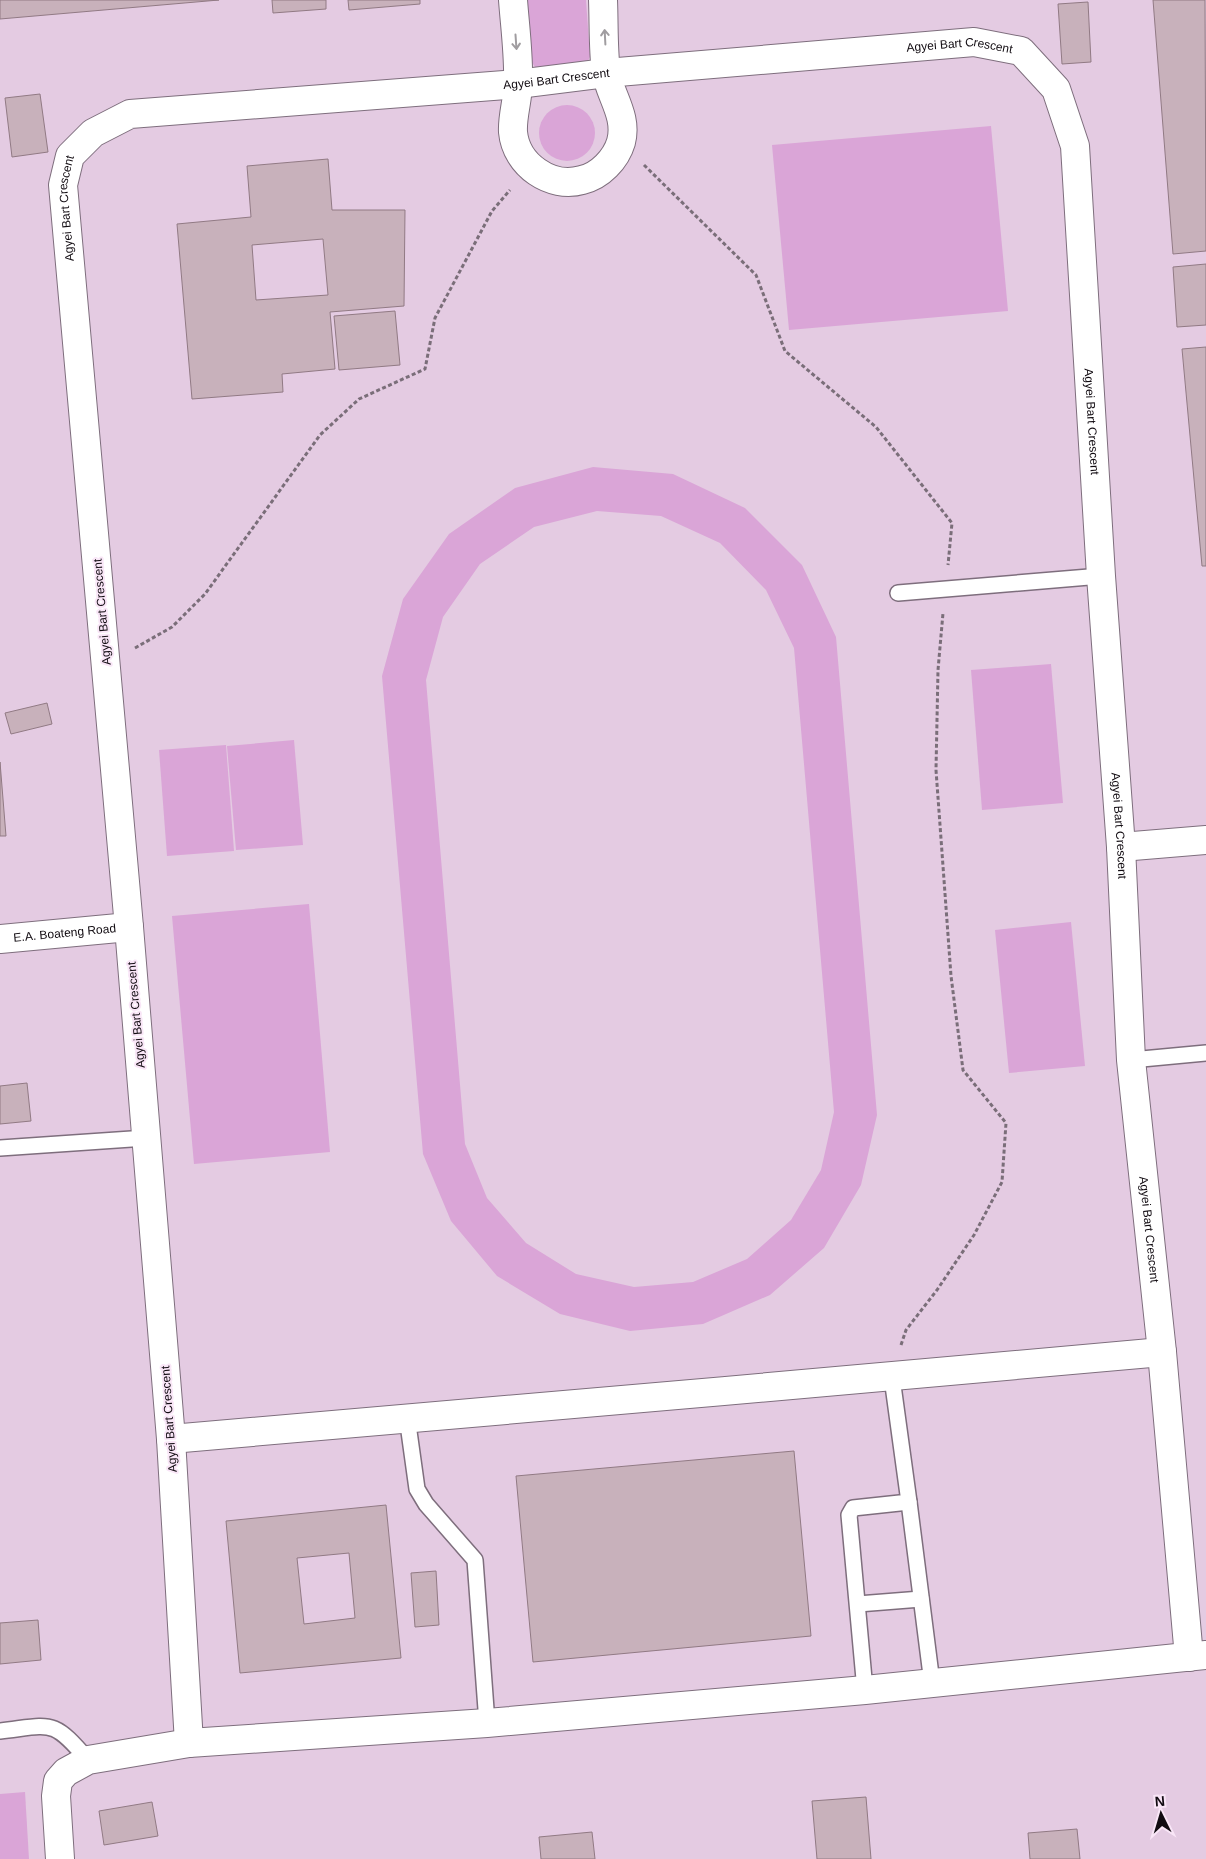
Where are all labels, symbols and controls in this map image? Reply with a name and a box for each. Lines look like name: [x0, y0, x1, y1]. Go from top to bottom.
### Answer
one-way arrow: [600, 29, 609, 45]
one-way arrow: [511, 34, 520, 50]
street label: Agyei Bart Crescent: [906, 35, 1014, 56]
street label: Agyei Bart Crescent: [503, 66, 611, 92]
street label: Agyei Bart Crescent: [56, 153, 77, 262]
street label: Agyei Bart Crescent: [1081, 368, 1102, 476]
street label: Agyei Bart Crescent: [90, 558, 114, 666]
street label: Agyei Bart Crescent: [1109, 772, 1130, 880]
street label: E.A. Boateng Road: [13, 921, 117, 945]
street label: Agyei Bart Crescent: [124, 961, 148, 1069]
street label: Agyei Bart Crescent: [1136, 1176, 1162, 1284]
street label: Agyei Bart Crescent: [158, 1365, 180, 1473]
north arrow: [1136, 1789, 1186, 1839]
text: N: [1154, 1793, 1166, 1809]

